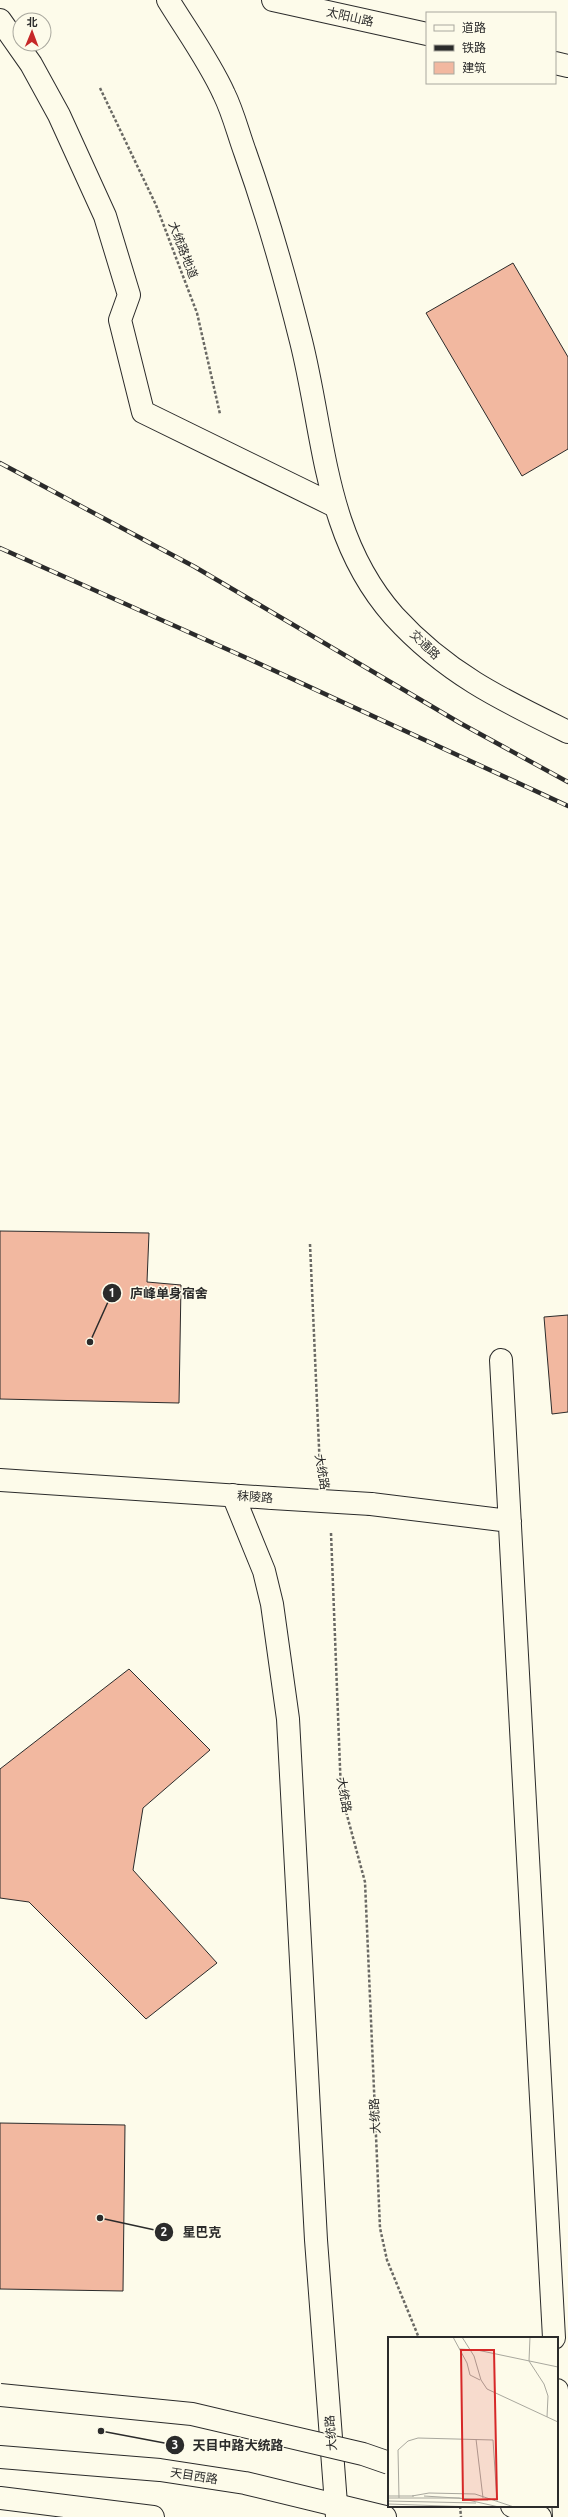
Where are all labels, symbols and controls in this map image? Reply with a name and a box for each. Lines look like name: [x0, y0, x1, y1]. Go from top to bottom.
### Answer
street label: 太阳山路: [325, 5, 375, 28]
north arrow: [12, 12, 52, 52]
legend: [426, 12, 556, 84]
text: 北: [27, 16, 38, 28]
text: 道路: [462, 21, 486, 34]
text: 铁路: [462, 41, 486, 54]
text: 建筑: [462, 61, 486, 74]
street label: 大统路地道: [167, 219, 200, 280]
street label: 交通路: [408, 627, 443, 662]
callout: 庐峰单身宿舍: [102, 1281, 216, 1306]
text: 1: [109, 1286, 115, 1299]
text: 庐峰单身宿舍: [130, 1286, 208, 1300]
street label: 大统路: [313, 1453, 332, 1491]
street label: 秣陵路: [237, 1489, 273, 1504]
street label: 大统路: [335, 1776, 354, 1814]
street label: 大统路: [367, 2098, 382, 2134]
callout: 星巴克: [154, 2220, 229, 2245]
text: 2: [161, 2225, 168, 2238]
text: 星巴克: [182, 2225, 222, 2239]
inset map: [388, 2337, 558, 2507]
street label: 大统路: [322, 2415, 339, 2452]
callout: 天目中路大统路: [165, 2433, 292, 2458]
text: 3: [172, 2438, 178, 2451]
text: 天目中路大统路: [192, 2438, 284, 2452]
street label: 天目西路: [169, 2465, 219, 2486]

